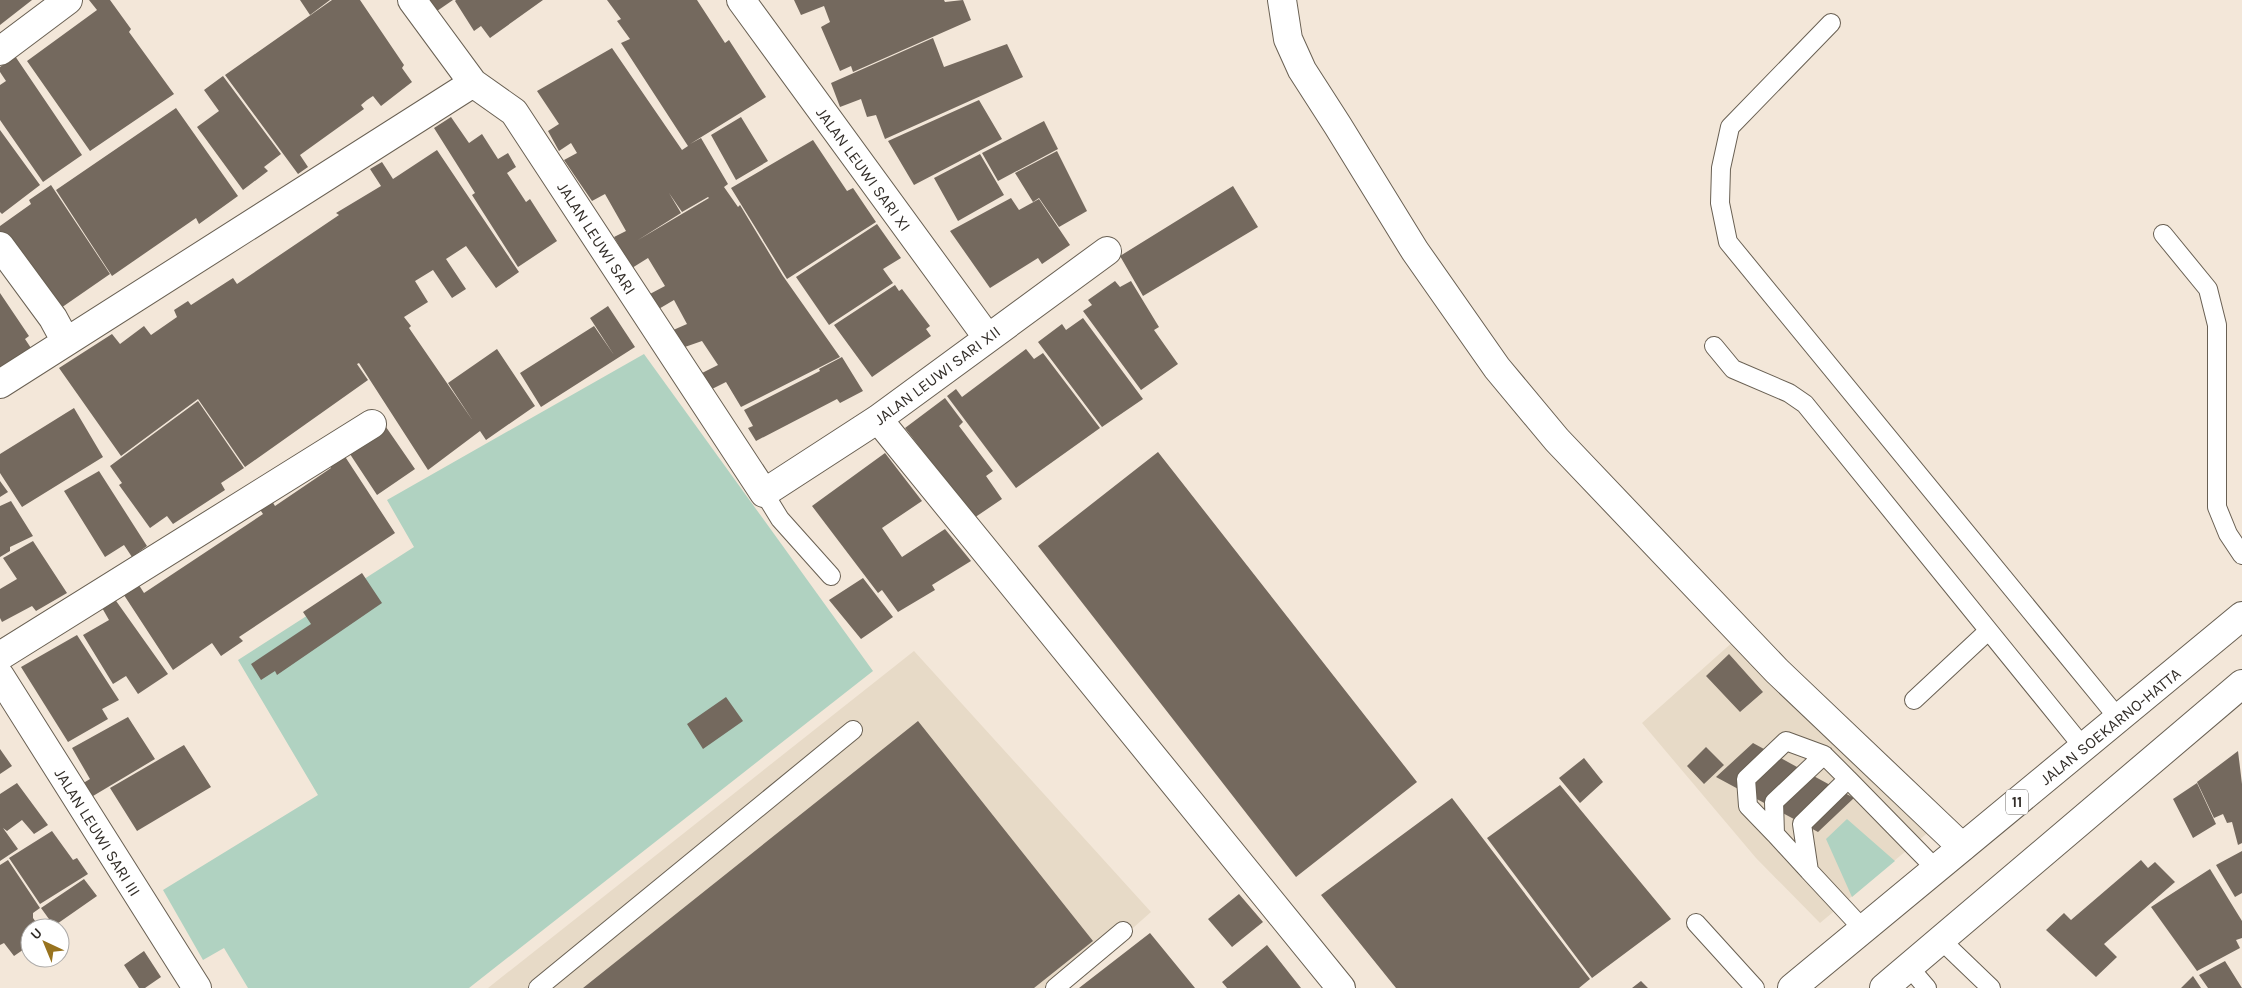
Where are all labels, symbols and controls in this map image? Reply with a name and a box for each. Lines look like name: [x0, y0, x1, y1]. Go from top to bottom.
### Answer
street label: JALAN LEUWI SARI XI: [812, 104, 915, 235]
street label: JALAN LEUWI SARI: [553, 179, 640, 298]
street label: JALAN LEUWI SARI XII: [871, 322, 1004, 429]
street label: JALAN SOEKARNO-HATTA: [2036, 664, 2184, 789]
street label: JALAN LEUWI SARI III: [51, 765, 145, 900]
road number: 11: [2006, 790, 2028, 814]
north arrow: [20, 918, 70, 968]
text: U: [27, 925, 46, 943]

